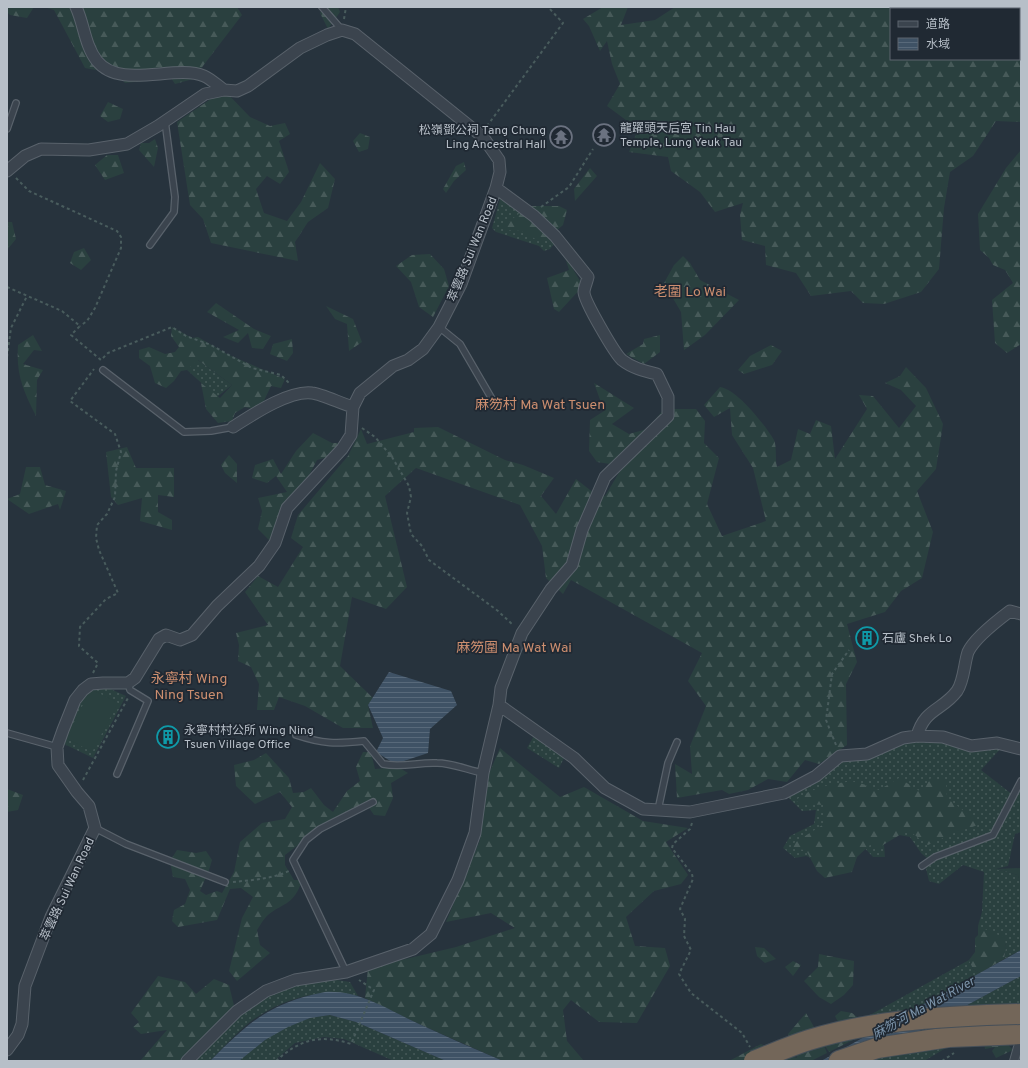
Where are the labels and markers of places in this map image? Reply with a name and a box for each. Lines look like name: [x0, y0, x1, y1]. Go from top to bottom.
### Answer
place label: 龍躍頭天后宮 Tin Hau Temple, Lung Yeuk Tau: [620, 121, 742, 151]
temple icon: 龍躍頭天后宮 Tin Hau Temple, Lung Yeuk Tau: [591, 122, 617, 148]
place label: 松嶺鄧公祠 Tang Chung Ling Ancestral Hall: [419, 123, 546, 153]
temple icon: 松嶺鄧公祠 Tang Chung Ling Ancestral Hall: [548, 124, 574, 150]
building icon: 石廬 Shek Lo: [854, 625, 880, 651]
place label: 石廬 Shek Lo: [882, 631, 952, 647]
place label: 永寧村村公所 Wing Ning Tsuen Village Office: [184, 723, 314, 753]
building icon: 永寧村村公所 Wing Ning Tsuen Village Office: [155, 724, 181, 750]

